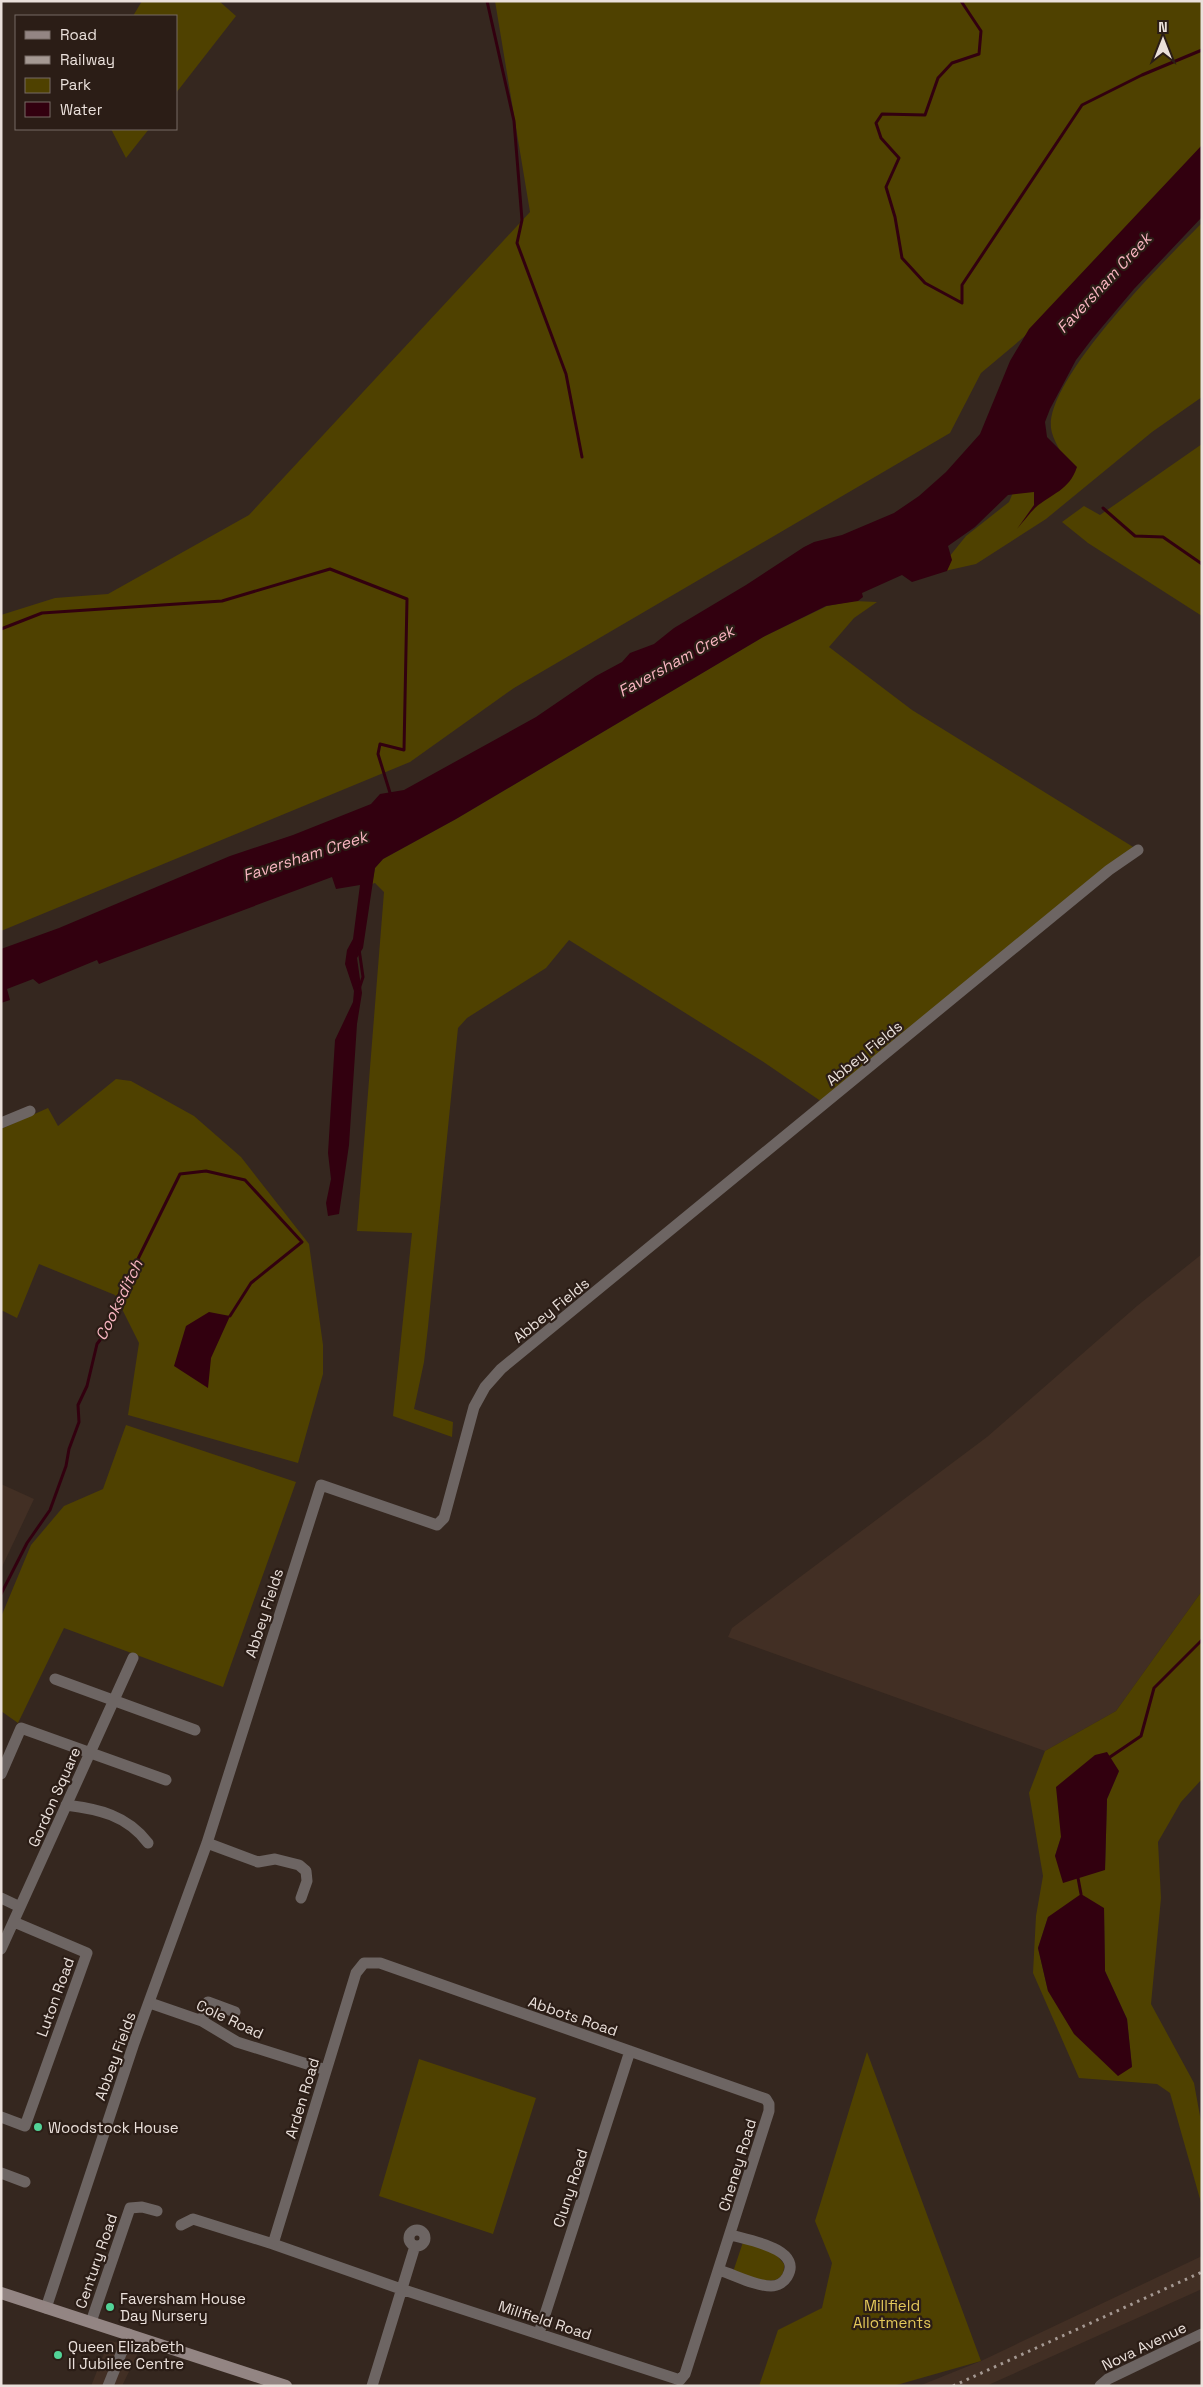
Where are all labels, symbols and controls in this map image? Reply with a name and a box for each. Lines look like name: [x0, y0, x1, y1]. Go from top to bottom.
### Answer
legend: [15, 15, 178, 130]
north arrow: [1138, 15, 1188, 65]
text: N: [1158, 18, 1168, 36]
text: Road: [60, 25, 97, 44]
text: Railway: [60, 50, 115, 69]
text: Park: [60, 75, 91, 94]
text: Water: [60, 100, 103, 119]
water label: Faversham Creek: [1052, 227, 1158, 338]
water label: Faversham Creek: [614, 619, 740, 702]
water label: Faversham Creek: [240, 825, 372, 886]
street label: Abbey Fields: [822, 1016, 906, 1090]
water label: Cooksditch: [90, 1255, 148, 1344]
street label: Abbey Fields: [509, 1273, 593, 1347]
street label: Abbey Fields: [241, 1566, 287, 1660]
street label: Gordon Square: [23, 1744, 85, 1850]
street label: Luton Road: [32, 1955, 78, 2039]
street label: Abbots Road: [526, 1992, 620, 2040]
street label: Cole Road: [193, 1995, 267, 2043]
street label: Abbey Fields: [90, 2009, 140, 2103]
street label: Arden Road: [281, 2055, 323, 2141]
street label: Cheney Road: [714, 2116, 760, 2214]
place label: Woodstock House: [48, 2118, 179, 2137]
marker: Woodstock House: [32, 2121, 44, 2133]
street label: Cluny Road: [548, 2146, 592, 2230]
street label: Century Road: [71, 2211, 121, 2311]
place label: Faversham House Day Nursery: [120, 2289, 246, 2325]
street label: Millfield Road: [496, 2296, 594, 2344]
park label: Millfield Allotments: [853, 2296, 931, 2332]
marker: Faversham House Day Nursery: [104, 2301, 116, 2313]
street label: Nova Avenue: [1098, 2317, 1190, 2375]
place label: Queen Elizabeth II Jubilee Centre: [68, 2337, 185, 2373]
marker: Queen Elizabeth II Jubilee Centre: [52, 2349, 64, 2361]

